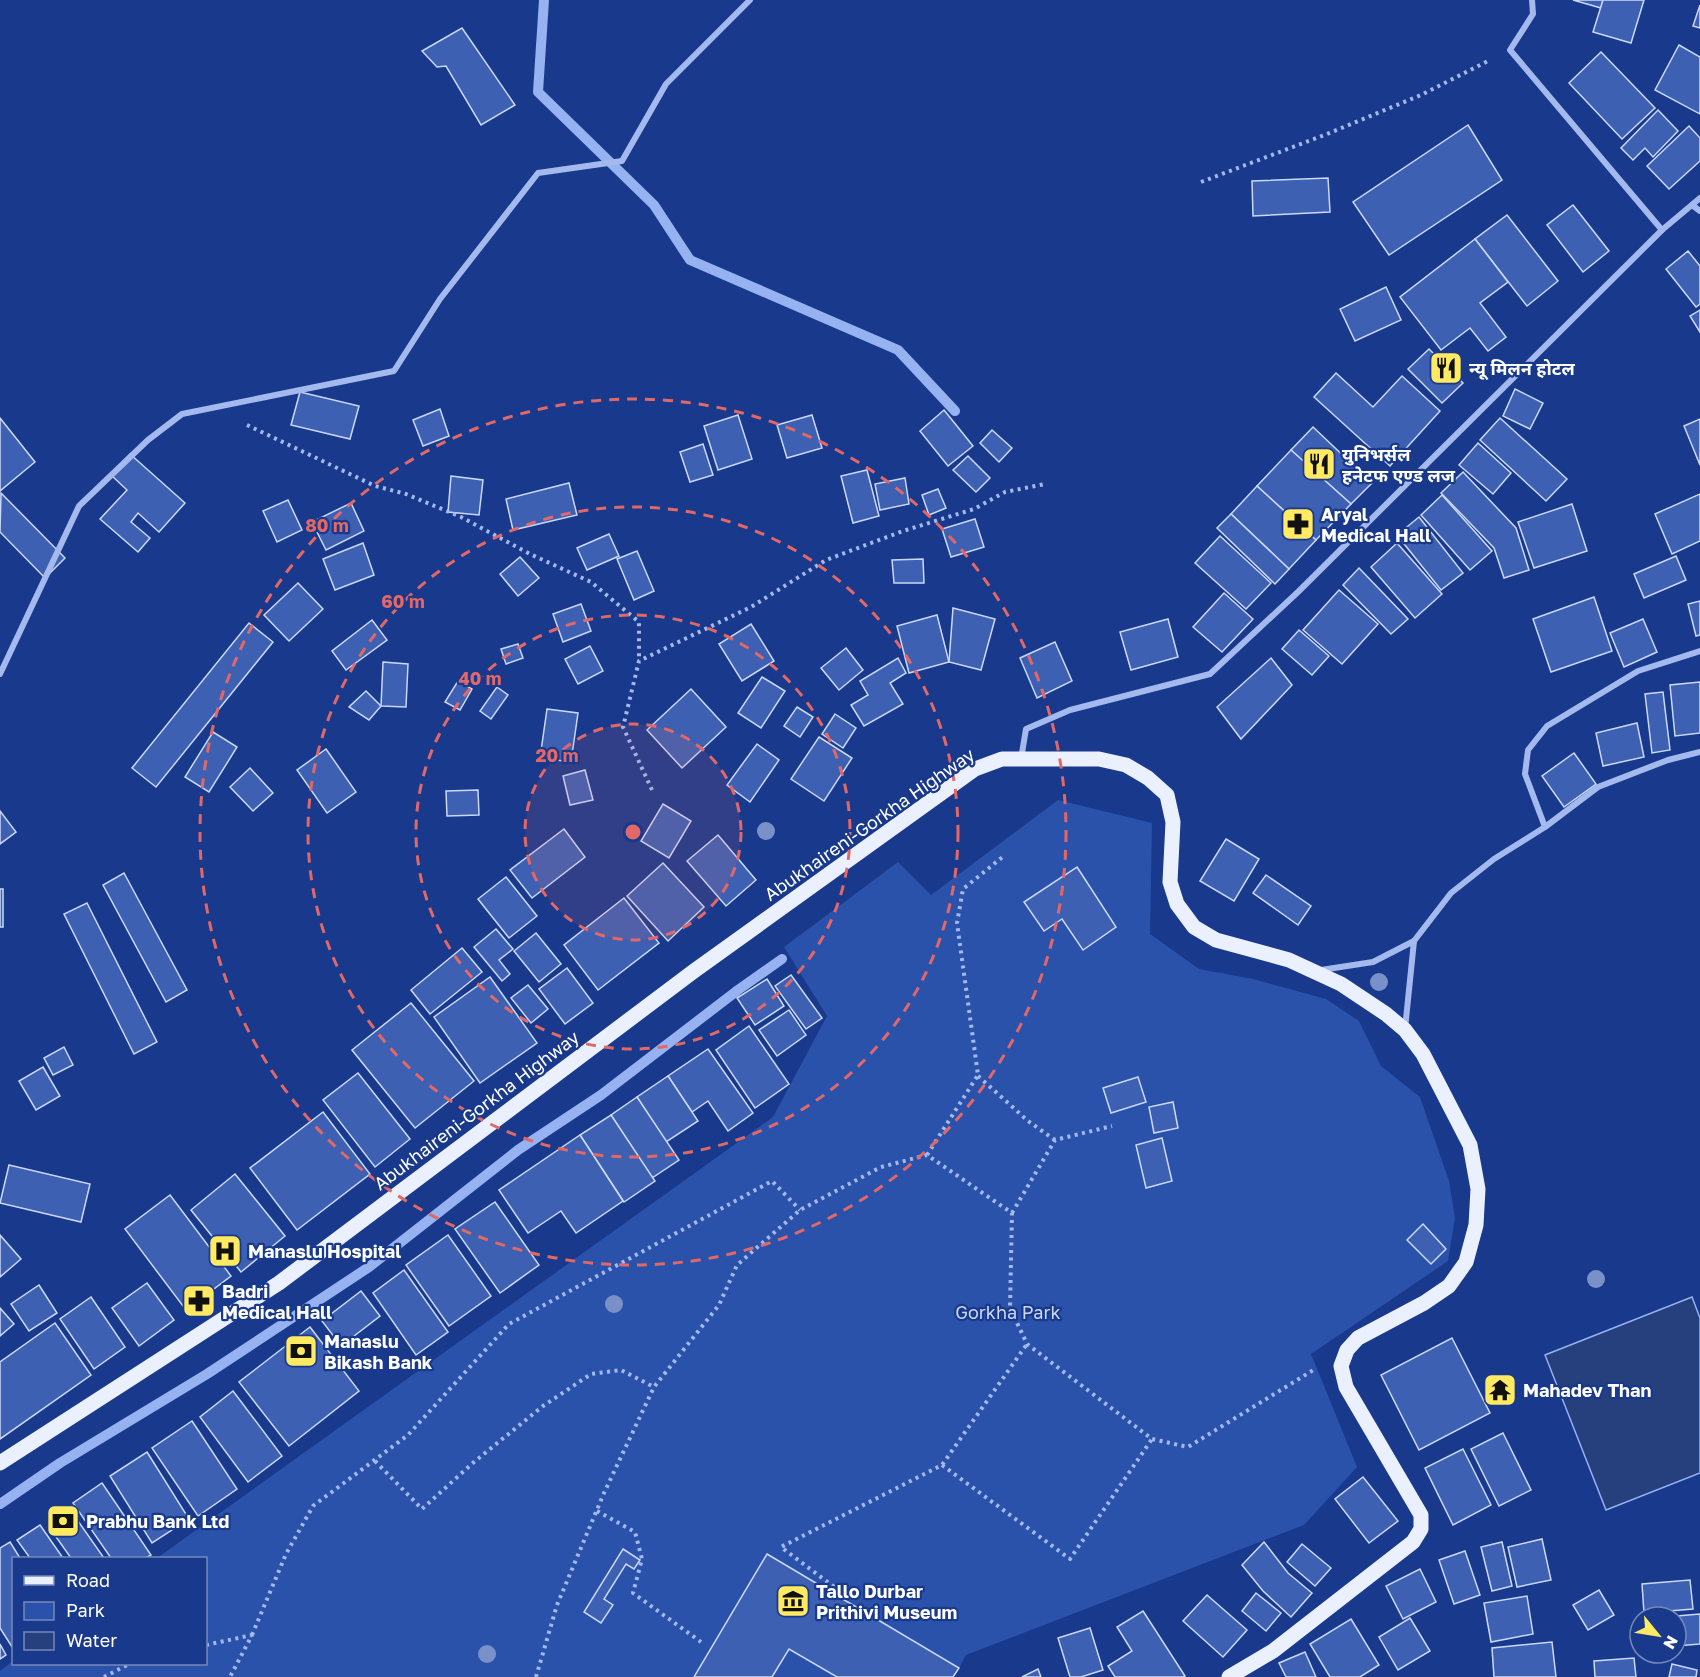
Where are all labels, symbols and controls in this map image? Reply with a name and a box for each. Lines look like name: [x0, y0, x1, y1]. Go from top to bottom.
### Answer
restaurant icon: न्यू मिलन होटल: [1428, 350, 1464, 386]
place label: न्यू मिलन होटल: [1469, 357, 1576, 381]
place label: युनिभर्सल हनेटफ एण्ड लज: [1342, 443, 1456, 486]
restaurant icon: युनिभर्सल हनेटफ एण्ड लज: [1301, 446, 1337, 482]
place label: Aryal Medical Hall: [1321, 503, 1431, 546]
pharmacy icon: Aryal Medical Hall: [1280, 506, 1316, 542]
text: 80 m: [305, 514, 349, 536]
text: 60 m: [381, 590, 425, 612]
text: 40 m: [458, 667, 502, 689]
street label: Abukhaireni-Gorkha Highway: [760, 743, 978, 905]
text: 20 m: [536, 744, 578, 766]
centre of rings: [623, 822, 643, 842]
street label: Abukhaireni-Gorkha Highway: [369, 1026, 583, 1194]
hospital icon: Manaslu Hospital: [207, 1233, 243, 1269]
place label: Manaslu Hospital: [248, 1240, 401, 1262]
place label: Badri Medical Hall: [222, 1280, 332, 1323]
pharmacy icon: Badri Medical Hall: [181, 1283, 217, 1319]
park label: Gorkha Park: [955, 1301, 1061, 1323]
place label: Manaslu Bikash Bank: [324, 1330, 433, 1373]
bank icon: Manaslu Bikash Bank: [283, 1333, 319, 1369]
temple icon: Mahadev Than: [1482, 1372, 1518, 1408]
place label: Mahadev Than: [1523, 1379, 1651, 1401]
bank icon: Prabhu Bank Ltd: [45, 1503, 81, 1539]
place label: Prabhu Bank Ltd: [86, 1510, 229, 1532]
legend: [12, 1557, 207, 1665]
text: Road: [66, 1569, 110, 1591]
place label: Tallo Durbar Prithivi Museum: [816, 1580, 957, 1623]
museum icon: Tallo Durbar Prithivi Museum: [775, 1583, 811, 1619]
text: Park: [66, 1599, 105, 1621]
north arrow: [1628, 1605, 1688, 1665]
text: Water: [66, 1629, 117, 1651]
text: N: [1659, 1632, 1683, 1653]

